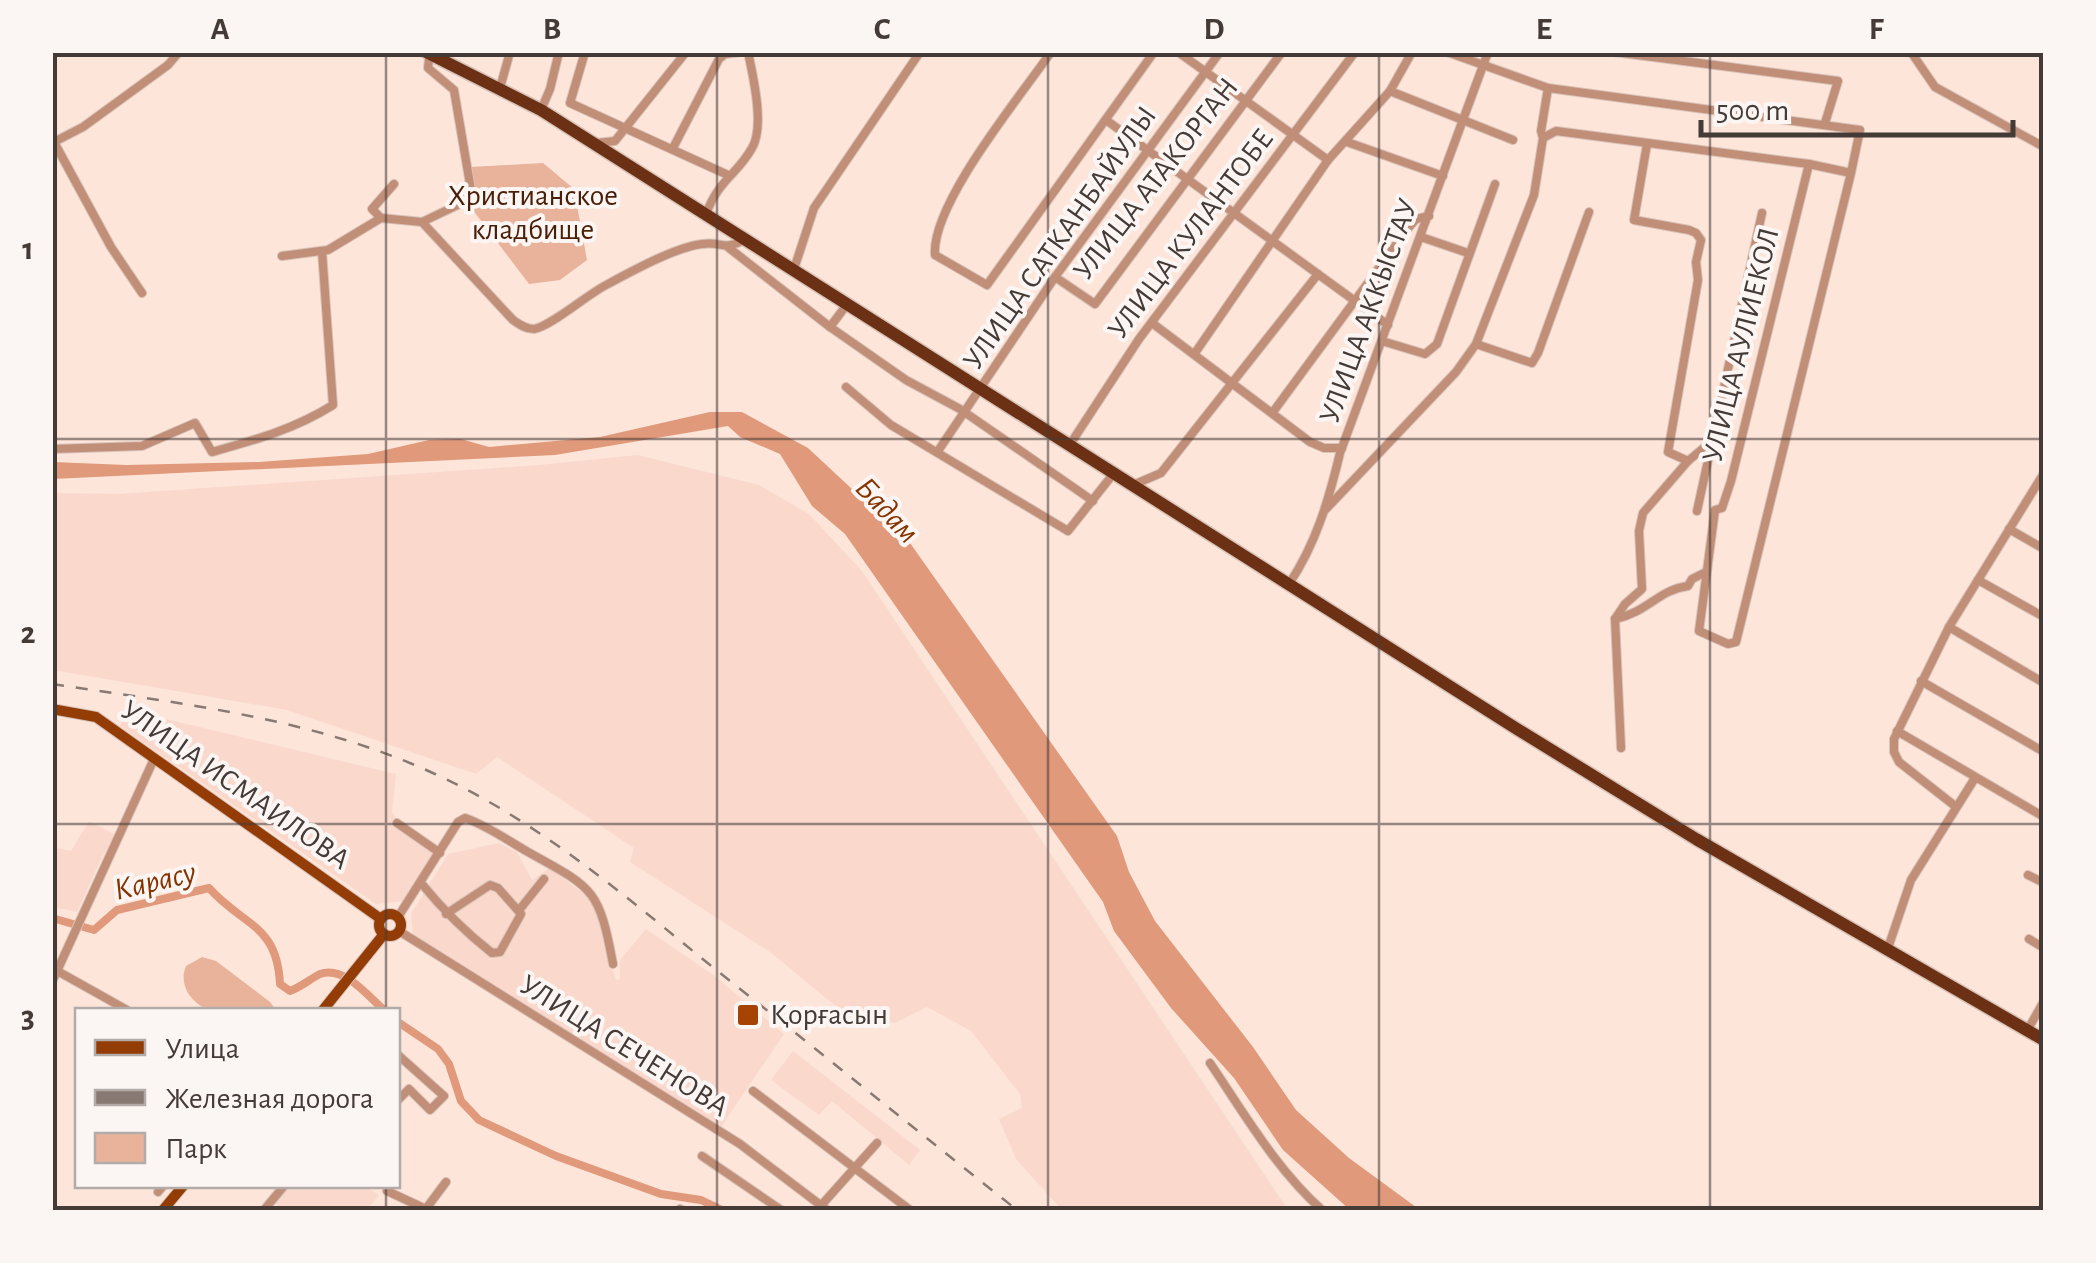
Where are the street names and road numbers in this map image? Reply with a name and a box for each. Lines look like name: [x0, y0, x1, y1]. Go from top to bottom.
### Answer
street label: УЛИЦА АТАКОРГАН: [1068, 72, 1244, 286]
street label: УЛИЦА САТКАНБАЙУЛЫ: [957, 100, 1162, 375]
street label: УЛИЦА КУЛАНТОБЕ: [1103, 124, 1279, 344]
street label: УЛИЦА АККЫСТАУ: [1315, 195, 1424, 427]
street label: УЛИЦА АУЛИЕКОЛ: [1697, 225, 1785, 465]
street label: УЛИЦА ИСМАИЛОВА: [115, 695, 355, 875]
street label: УЛИЦА СЕЧЕНОВА: [514, 970, 734, 1122]

